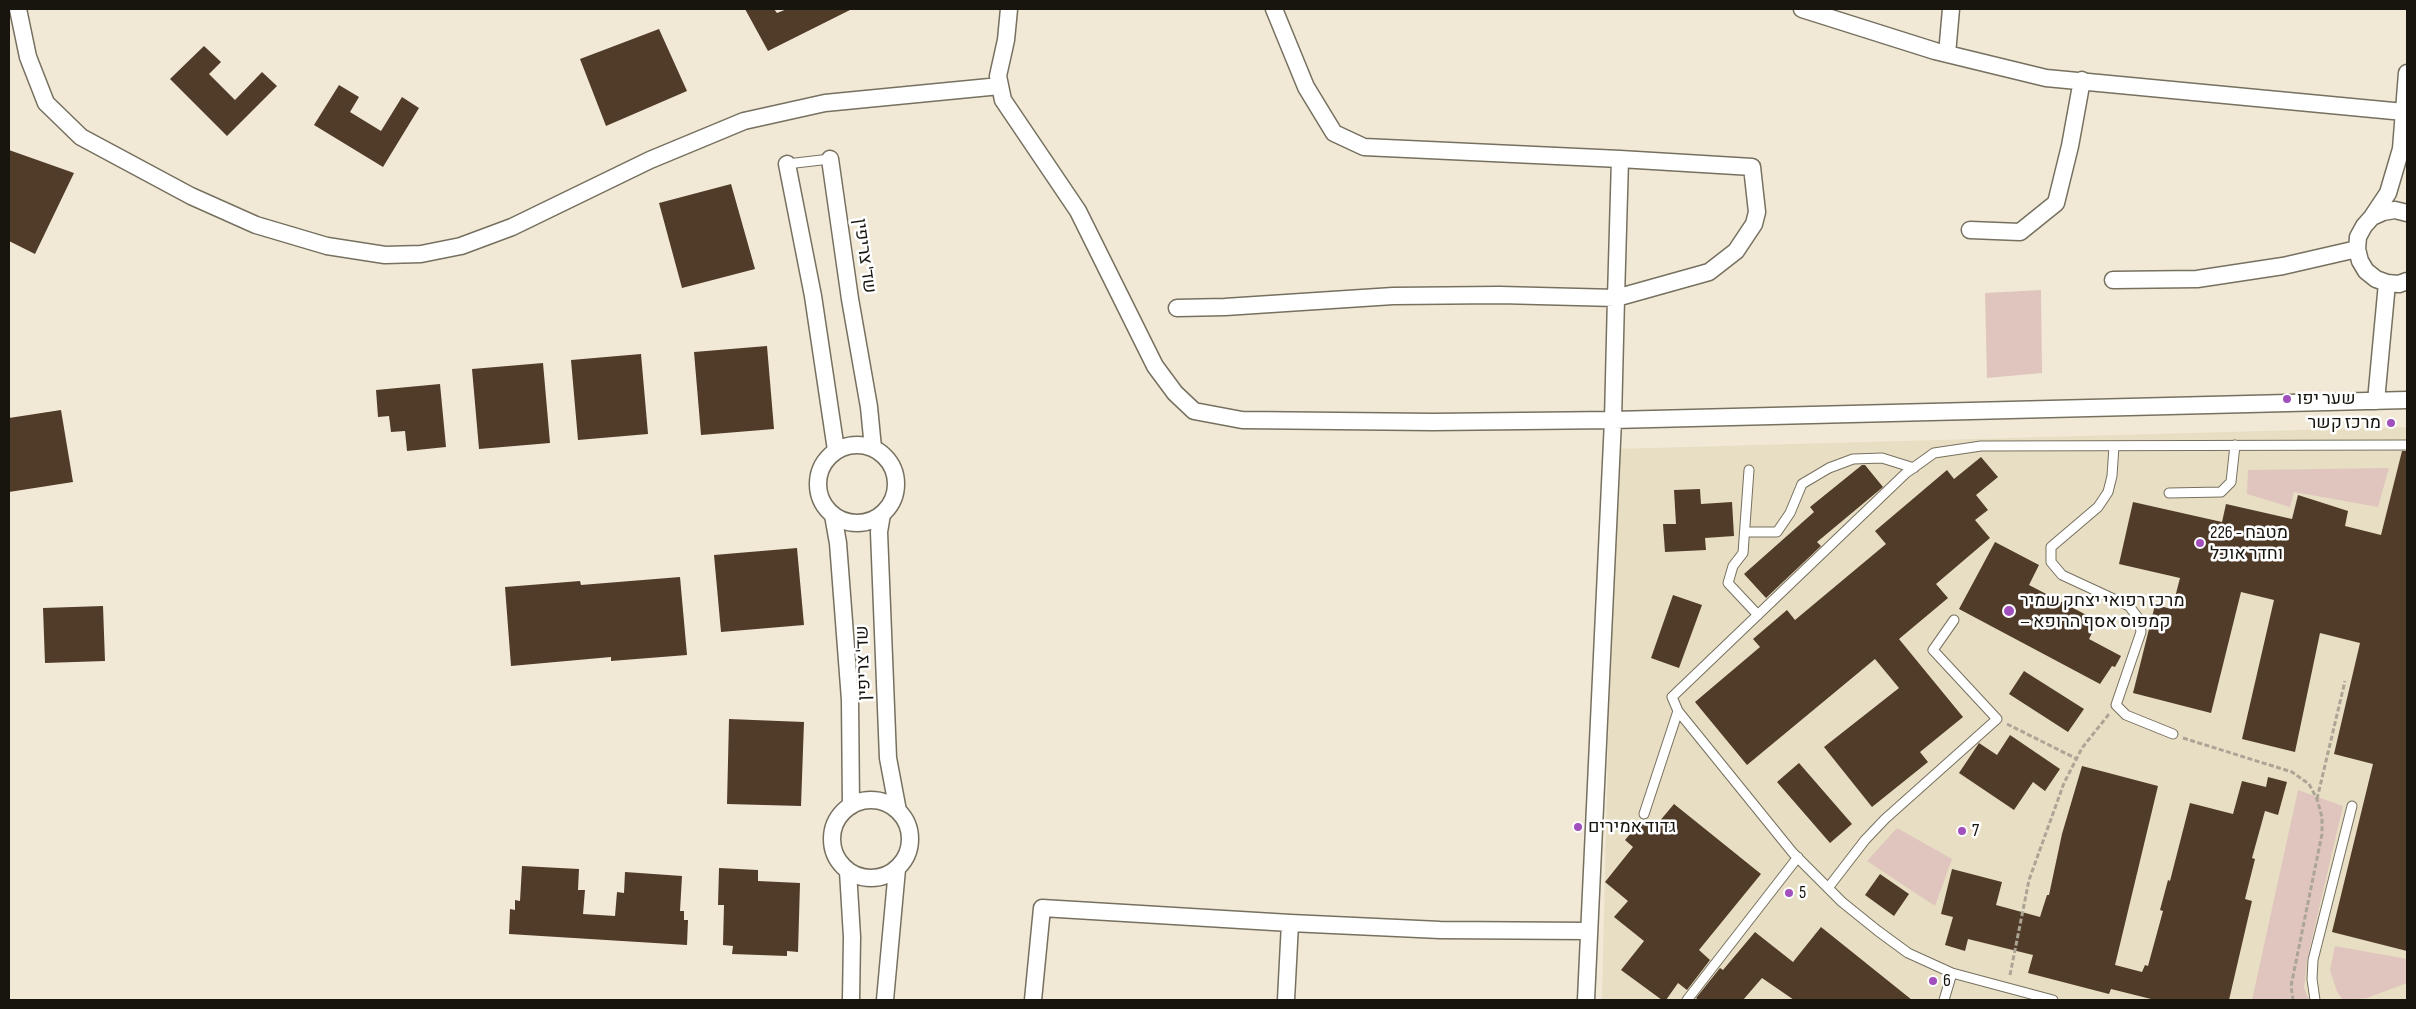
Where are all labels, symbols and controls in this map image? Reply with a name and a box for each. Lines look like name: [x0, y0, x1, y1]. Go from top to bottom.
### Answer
street label: שד' צריפין: [848, 217, 880, 295]
place label: שער יפו: [2297, 388, 2355, 410]
marker: שער יפו: [2281, 393, 2293, 405]
place label: מרכז קשר: [2308, 412, 2381, 434]
marker: מרכז קשר: [2385, 417, 2397, 429]
place label: 226 - מטבח וחדר אוכל: [2210, 522, 2288, 564]
marker: 226 - מטבח וחדר אוכל: [2194, 537, 2206, 549]
place label: מרכז רפואי יצחק שמיר – קמפוס אסף הרופא: [2020, 590, 2185, 632]
marker: מרכז רפואי יצחק שמיר – קמפוס אסף הרופא: [2002, 604, 2016, 618]
street label: שד' צריפין: [852, 625, 876, 701]
place label: גדוד אמירים: [1588, 816, 1676, 838]
place label: 7: [1972, 820, 1979, 842]
marker: גדוד אמירים: [1572, 821, 1584, 833]
marker: 7: [1956, 825, 1968, 837]
place label: 5: [1799, 882, 1806, 904]
marker: 5: [1783, 887, 1795, 899]
place label: 6: [1943, 970, 1951, 992]
marker: 6: [1927, 975, 1939, 987]

